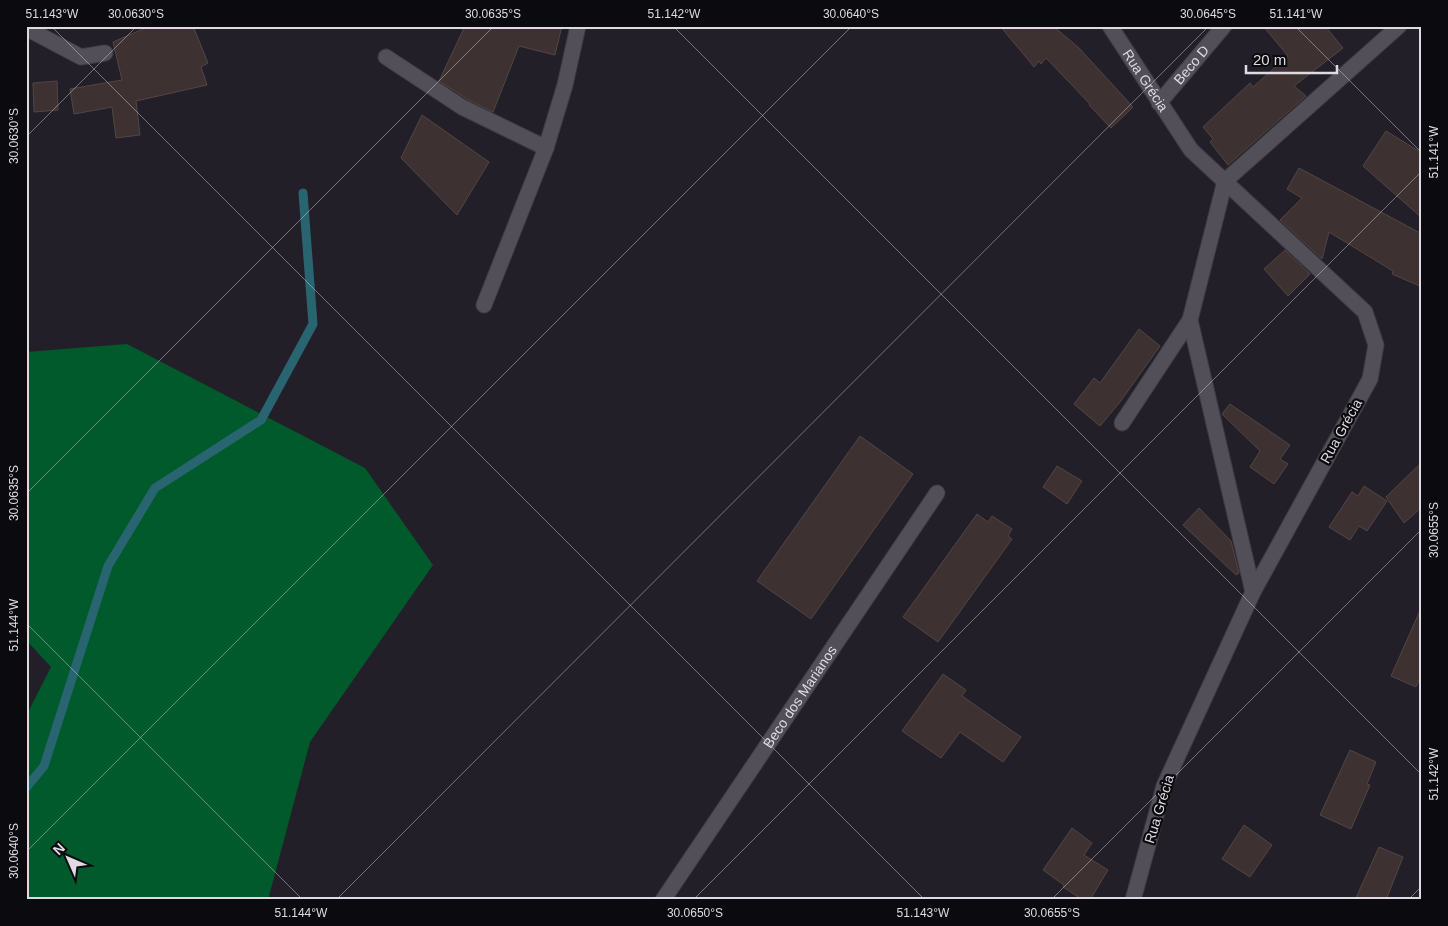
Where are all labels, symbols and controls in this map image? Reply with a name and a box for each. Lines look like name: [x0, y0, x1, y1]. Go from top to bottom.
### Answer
text: 51.143°W: [26, 7, 79, 21]
text: 30.0630°S: [108, 7, 164, 21]
text: 30.0635°S: [465, 7, 521, 21]
text: 51.142°W: [648, 7, 701, 21]
text: 30.0640°S: [823, 7, 879, 21]
text: 30.0645°S: [1180, 7, 1236, 21]
text: 51.141°W: [1270, 7, 1323, 21]
street label: Beco D: [1170, 42, 1212, 88]
scale bar: [1246, 42, 1337, 74]
street label: Rua Grécia: [1119, 46, 1172, 115]
text: 20 m: [1253, 51, 1286, 68]
text: 30.0630°S: [7, 108, 21, 164]
text: 51.141°W: [1427, 125, 1441, 178]
street label: Rua Grécia: [1317, 396, 1365, 466]
text: 30.0635°S: [7, 465, 21, 521]
text: 30.0655°S: [1427, 502, 1441, 558]
text: 51.144°W: [7, 598, 21, 651]
street label: Beco dos Marianos: [760, 643, 840, 751]
text: 51.142°W: [1427, 747, 1441, 800]
street label: Rua Grécia: [1141, 773, 1177, 845]
text: 30.0640°S: [7, 823, 21, 879]
north arrow: [42, 834, 92, 884]
text: N: [50, 840, 68, 858]
text: 51.144°W: [275, 906, 328, 920]
text: 30.0650°S: [667, 906, 723, 920]
text: 51.143°W: [897, 906, 950, 920]
text: 30.0655°S: [1024, 906, 1080, 920]

